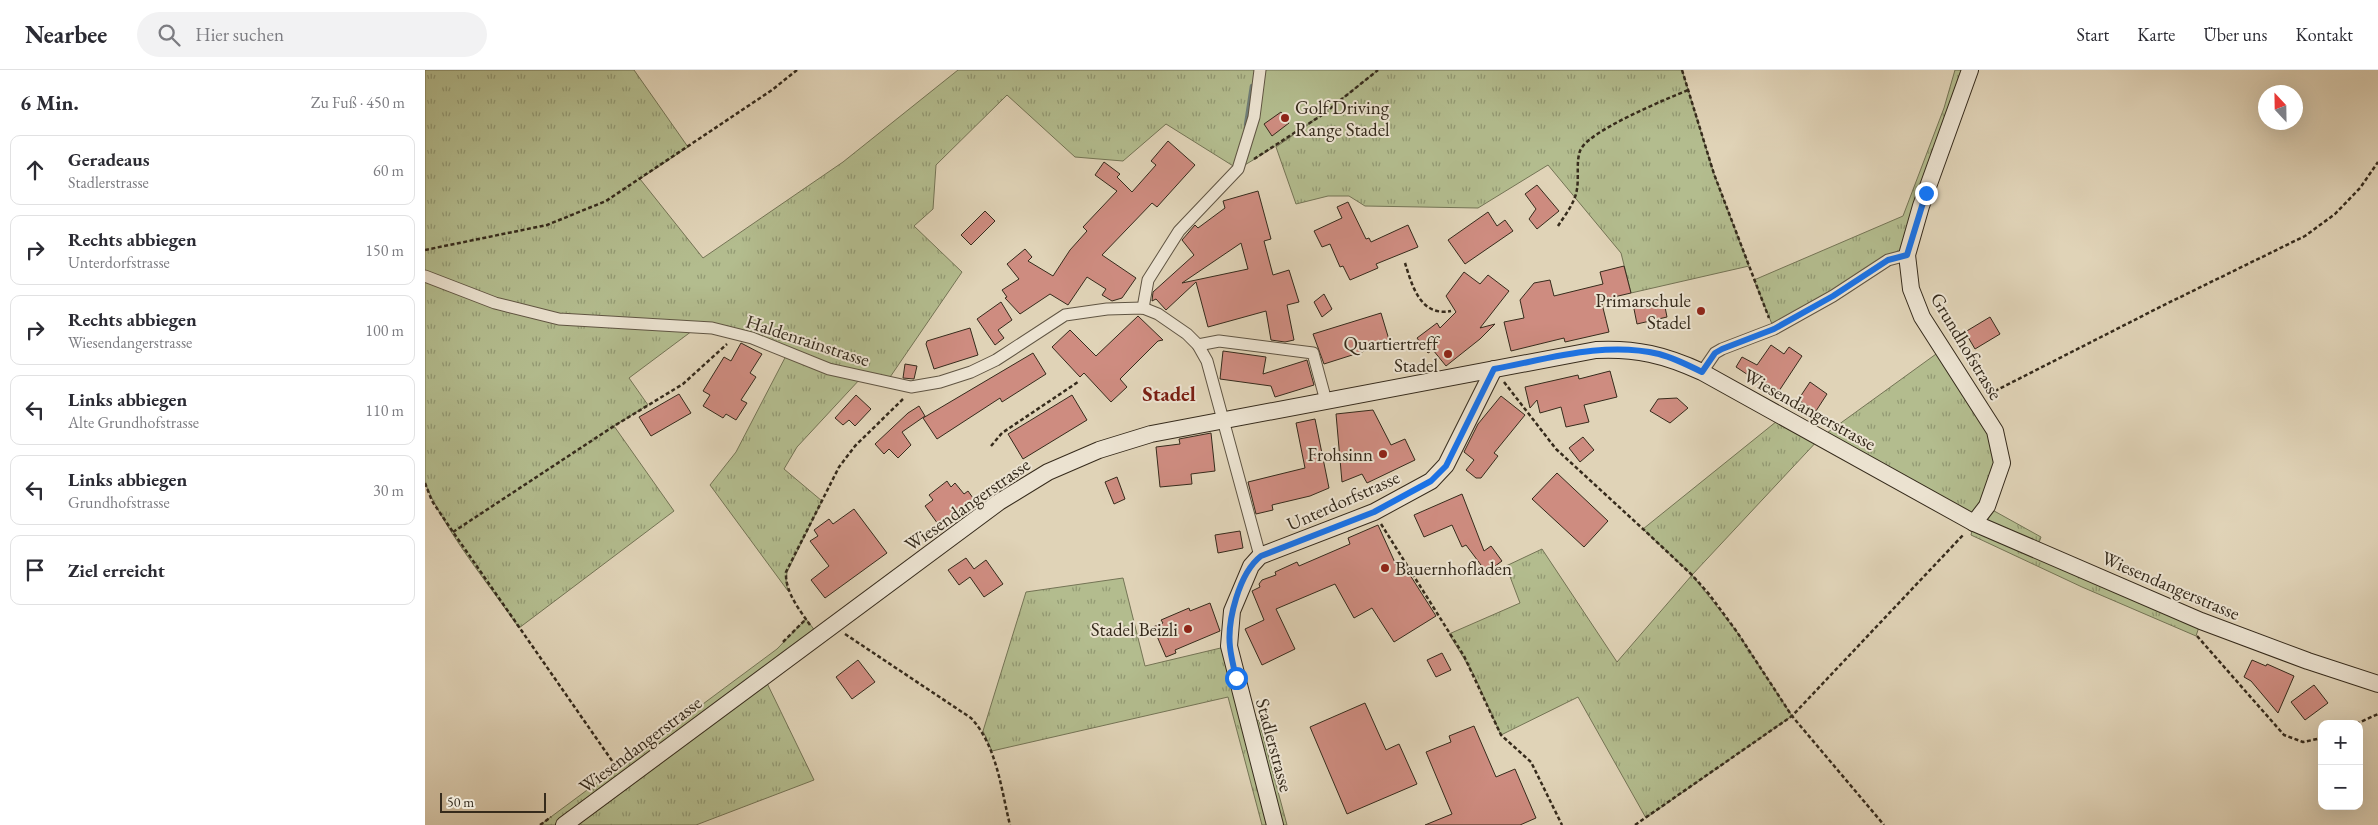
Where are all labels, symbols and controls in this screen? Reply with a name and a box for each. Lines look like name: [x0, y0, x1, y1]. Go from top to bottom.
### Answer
search box: [137, 12, 487, 57]
text: Nearbee: [25, 19, 107, 50]
icon: search: [155, 21, 183, 49]
text: Hier suchen: [195, 22, 284, 47]
text: Start: [2076, 23, 2109, 46]
text: Karte: [2137, 23, 2175, 46]
text: Über uns: [2203, 23, 2267, 46]
text: Kontakt: [2295, 23, 2353, 46]
north arrow: [2258, 85, 2303, 130]
text: 6 Min.: [20, 89, 79, 116]
text: Zu Fuß · 450 m: [311, 92, 405, 113]
place label: Golf Driving Range Stadel: [1295, 95, 1390, 142]
marker: Golf Driving Range Stadel: [1279, 112, 1291, 124]
text: Geradeaus: [68, 147, 150, 172]
icon: ahead: [21, 156, 49, 184]
text: 60 m: [373, 160, 404, 181]
text: Stadlerstrasse: [68, 172, 149, 193]
route end: [1915, 182, 1938, 205]
text: Rechts abbiegen: [68, 227, 197, 252]
icon: right: [21, 236, 49, 264]
text: 150 m: [365, 240, 404, 261]
text: Unterdorfstrasse: [68, 252, 170, 273]
place label: Primarschule Stadel: [1595, 288, 1691, 335]
street label: Grundhofstrasse: [1925, 288, 2008, 404]
marker: Primarschule Stadel: [1695, 305, 1707, 317]
text: Rechts abbiegen: [68, 307, 197, 332]
street label: Haldenrainstrasse: [743, 309, 873, 372]
icon: right: [21, 316, 49, 344]
text: 100 m: [365, 320, 404, 341]
place label: Quartiertreff Stadel: [1343, 331, 1440, 378]
text: Wiesendangerstrasse: [68, 332, 192, 353]
marker: Quartiertreff Stadel: [1442, 348, 1454, 360]
street label: Wiesendangerstrasse: [1739, 363, 1880, 456]
district label: Stadel: [1142, 380, 1196, 407]
text: Links abbiegen: [68, 387, 187, 412]
icon: left: [21, 396, 49, 424]
text: 110 m: [365, 400, 404, 421]
text: Alte Grundhofstrasse: [68, 412, 199, 433]
place label: Frohsinn: [1307, 442, 1373, 467]
marker: Frohsinn: [1377, 448, 1389, 460]
street label: Wiesendangerstrasse: [900, 452, 1035, 557]
street label: Unterdorfstrasse: [1283, 464, 1404, 536]
text: Links abbiegen: [68, 467, 187, 492]
icon: left: [21, 476, 49, 504]
text: 30 m: [373, 480, 404, 501]
text: Grundhofstrasse: [68, 492, 170, 513]
street label: Wiesendangerstrasse: [2098, 545, 2244, 626]
icon: arrive: [21, 556, 49, 584]
place label: Bauernhofladen: [1395, 556, 1512, 581]
text: Ziel erreicht: [68, 558, 165, 583]
marker: Bauernhofladen: [1379, 562, 1391, 574]
place label: Stadel Beizli: [1091, 617, 1178, 642]
marker: Stadel Beizli: [1182, 623, 1194, 635]
route start: [1225, 667, 1248, 690]
street label: Wiesendangerstrasse: [574, 690, 707, 799]
street label: Stadlerstrasse: [1250, 696, 1299, 795]
map controls: [2318, 720, 2363, 810]
button: +: [2318, 720, 2363, 765]
button: −: [2318, 765, 2363, 810]
scale bar: [440, 790, 546, 813]
text: 50 m: [447, 793, 474, 811]

